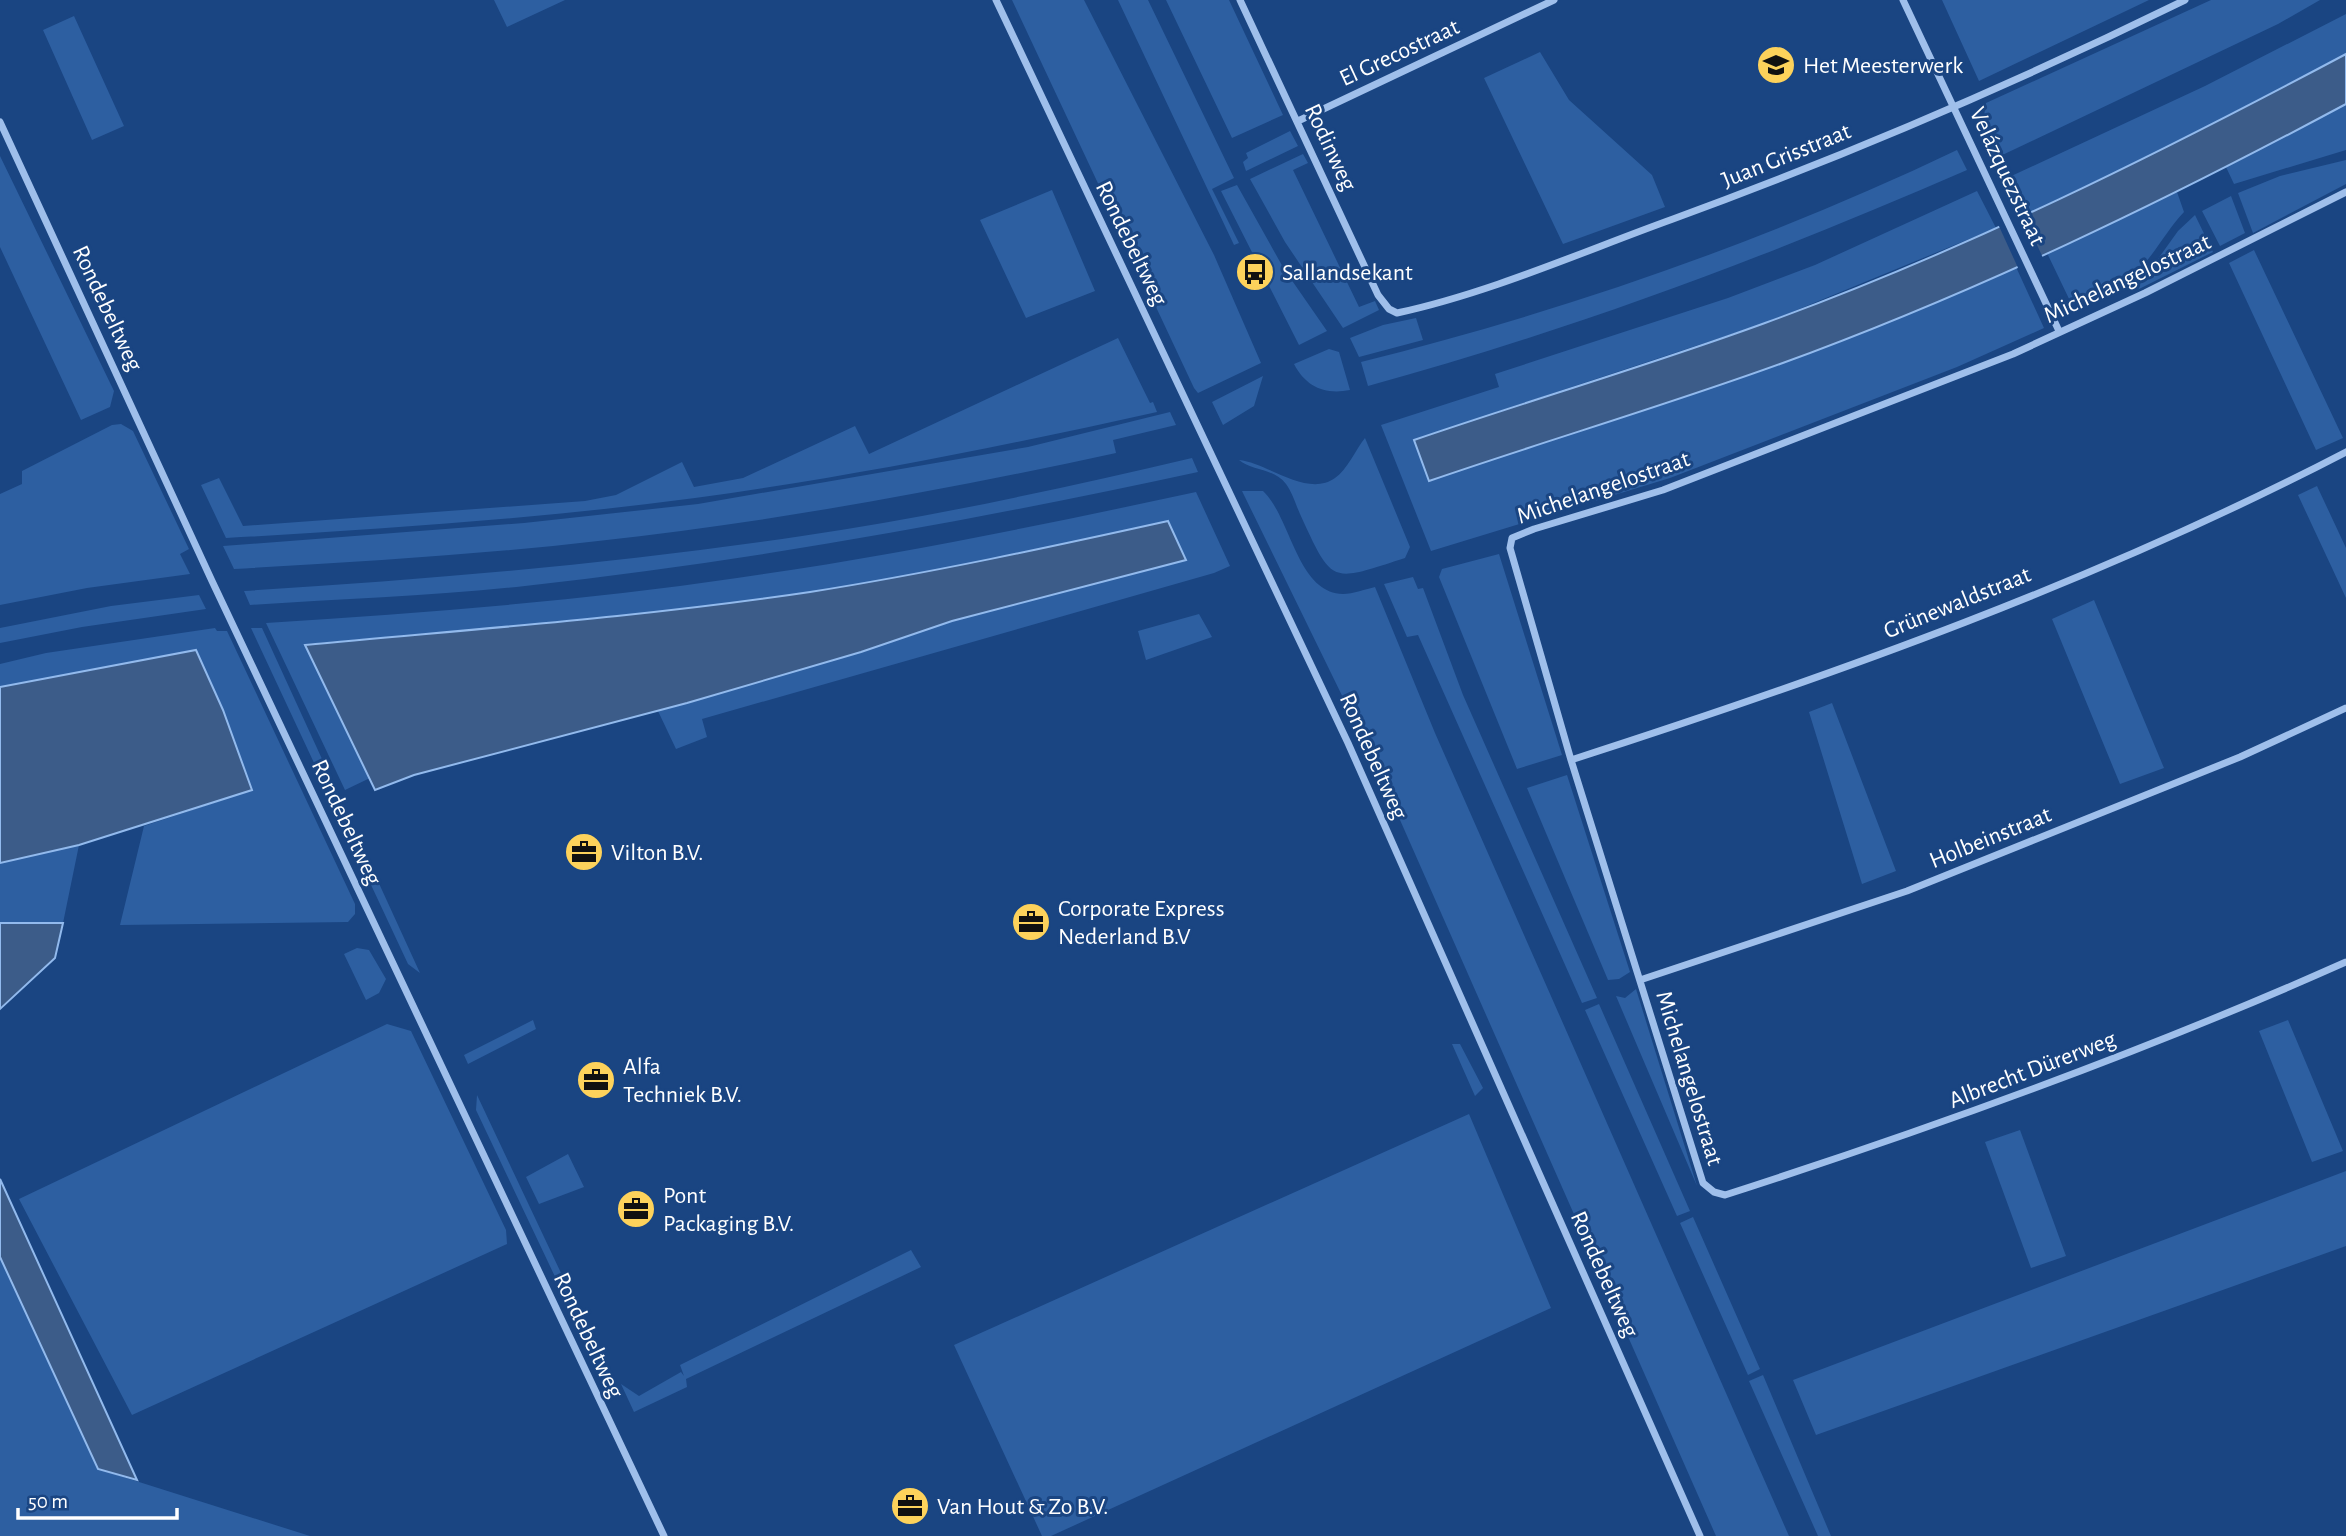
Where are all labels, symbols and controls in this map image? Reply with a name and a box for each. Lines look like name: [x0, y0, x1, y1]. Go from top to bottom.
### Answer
street label: El Grecostraat: [1336, 15, 1463, 91]
school or university icon: Het Meesterwerk: [1755, 44, 1797, 86]
place label: Het Meesterwerk: [1803, 54, 1963, 78]
street label: Rodinweg: [1300, 100, 1361, 195]
street label: Velázquezstraat: [1965, 104, 2050, 250]
street label: Juan Grisstraat: [1718, 119, 1855, 193]
street label: Rondebeltweg: [1091, 177, 1172, 310]
street label: Michelangelostraat: [2040, 230, 2215, 328]
street label: Rondebeltweg: [68, 242, 147, 375]
bus stop icon: Sallandsekant: [1234, 251, 1276, 293]
place label: Sallandsekant: [1282, 261, 1413, 285]
street label: Michelangelostraat: [1514, 447, 1693, 529]
street label: Grünewaldstraat: [1880, 562, 2035, 643]
street label: Rondebeltweg: [1335, 690, 1412, 823]
street label: Rondebeltweg: [307, 756, 386, 889]
street label: Holbeinstraat: [1926, 802, 2055, 873]
office icon: Vilton B.V.: [563, 831, 605, 873]
place label: Vilton B.V.: [611, 841, 704, 865]
place label: Corporate Express Nederland B.V: [1058, 897, 1225, 949]
office icon: Corporate Express Nederland B.V: [1010, 901, 1052, 943]
street label: Michelangelostraat: [1651, 988, 1727, 1169]
street label: Albrecht Dürerweg: [1946, 1027, 2119, 1113]
place label: Alfa Techniek B.V.: [623, 1055, 742, 1107]
office icon: Alfa Techniek B.V.: [575, 1059, 617, 1101]
place label: Pont Packaging B.V.: [663, 1184, 794, 1236]
office icon: Pont Packaging B.V.: [615, 1188, 657, 1230]
street label: Rondebeltweg: [1566, 1208, 1643, 1341]
street label: Rondebeltweg: [549, 1269, 628, 1402]
scale bar: [18, 1476, 177, 1520]
office icon: Van Hout & Zo B.V.: [889, 1485, 931, 1527]
text: 50 m: [28, 1491, 68, 1512]
place label: Van Hout & Zo B.V.: [937, 1495, 1109, 1519]

